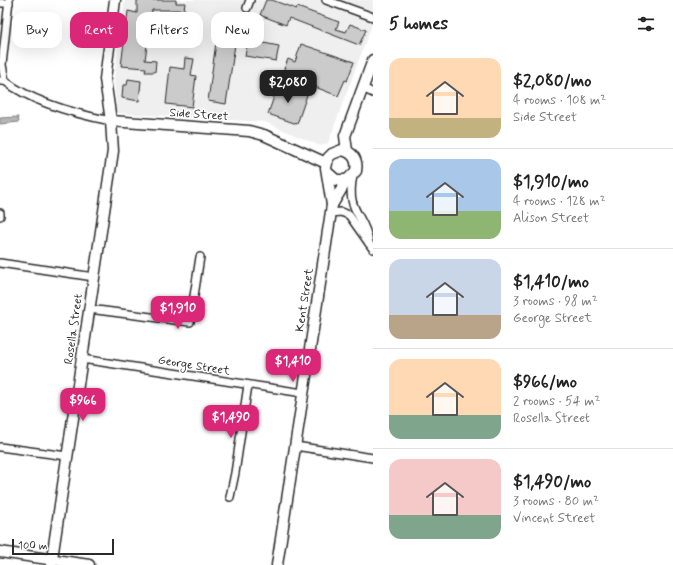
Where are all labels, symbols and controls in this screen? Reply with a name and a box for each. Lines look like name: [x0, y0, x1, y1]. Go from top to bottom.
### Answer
chip: Buy: [12, 12, 62, 48]
chip: Rent: [70, 12, 128, 48]
chip: Filters: [136, 12, 203, 48]
chip: New: [211, 12, 264, 48]
text: 5 homes: [389, 13, 448, 35]
icon: filters: [635, 13, 657, 35]
pin: $2,080: [255, 70, 321, 104]
text: $2,080/mo: [513, 70, 592, 92]
text: $2,080: [269, 74, 307, 91]
icon: home: [421, 74, 469, 122]
text: 4 rooms · 108 m²: [513, 92, 606, 109]
street label: Side Street: [169, 105, 229, 125]
text: Side Street: [513, 109, 577, 126]
text: $1,910/mo: [513, 171, 589, 193]
icon: home: [421, 175, 469, 223]
text: 4 rooms · 128 m²: [513, 193, 605, 210]
text: Alison Street: [513, 210, 589, 227]
street label: Kent Street: [292, 267, 318, 333]
text: $1,410/mo: [513, 271, 589, 293]
icon: home: [421, 275, 469, 323]
street label: Rosella Street: [61, 292, 87, 365]
text: 3 rooms · 98 m²: [513, 293, 598, 310]
pin: $1,910: [145, 296, 211, 330]
text: $1,910: [160, 300, 196, 317]
text: George Street: [513, 310, 592, 327]
pin: $1,410: [260, 349, 326, 383]
street label: George Street: [157, 352, 231, 380]
text: $1,410: [275, 353, 311, 370]
text: $966/mo: [513, 371, 577, 393]
icon: home: [421, 375, 469, 423]
pin: $966: [59, 388, 107, 422]
text: $966: [69, 392, 97, 409]
text: 2 rooms · 54 m²: [513, 393, 600, 410]
pin: $1,490: [198, 405, 264, 439]
text: $1,490: [212, 409, 250, 426]
text: Rosella Street: [513, 410, 590, 427]
text: $1,490/mo: [513, 471, 591, 493]
icon: home: [421, 475, 469, 523]
text: 3 rooms · 80 m²: [513, 493, 599, 510]
text: Vincent Street: [513, 510, 595, 527]
scale bar: [12, 537, 114, 556]
text: 100 m: [18, 539, 48, 553]

